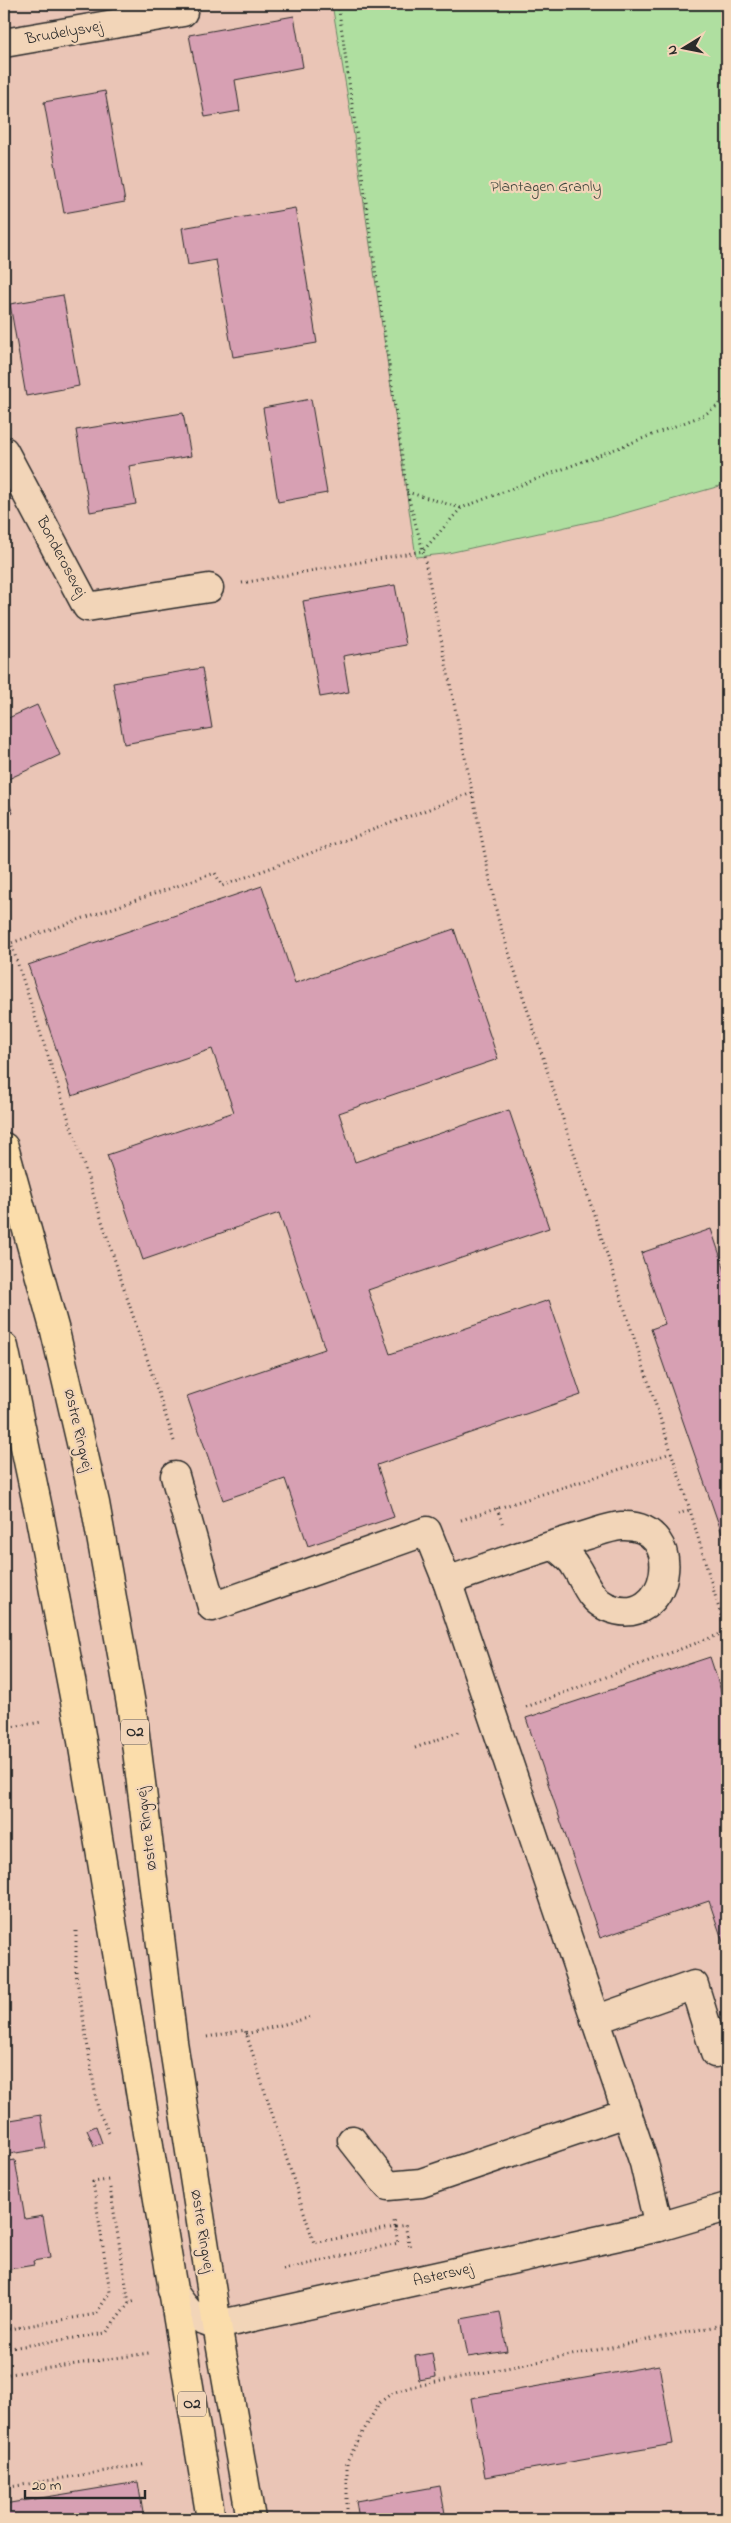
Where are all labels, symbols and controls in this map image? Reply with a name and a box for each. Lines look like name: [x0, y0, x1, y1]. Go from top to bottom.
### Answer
street label: Brudelysvej: [23, 14, 105, 52]
north arrow: [658, 22, 708, 72]
text: N: [662, 44, 684, 56]
park label: Plantagen Granly: [491, 175, 602, 199]
street label: Bonderosevej: [29, 511, 93, 603]
street label: Østre Ringvej: [57, 1386, 99, 1474]
road number: O2: [121, 1720, 149, 1744]
street label: Østre Ringvej: [130, 1785, 164, 1872]
street label: Østre Ringvej: [184, 2188, 221, 2275]
street label: Astersvej: [411, 2256, 476, 2294]
road number: O2: [178, 2392, 206, 2416]
scale bar: [25, 2468, 145, 2500]
text: 20 m: [32, 2475, 62, 2497]

